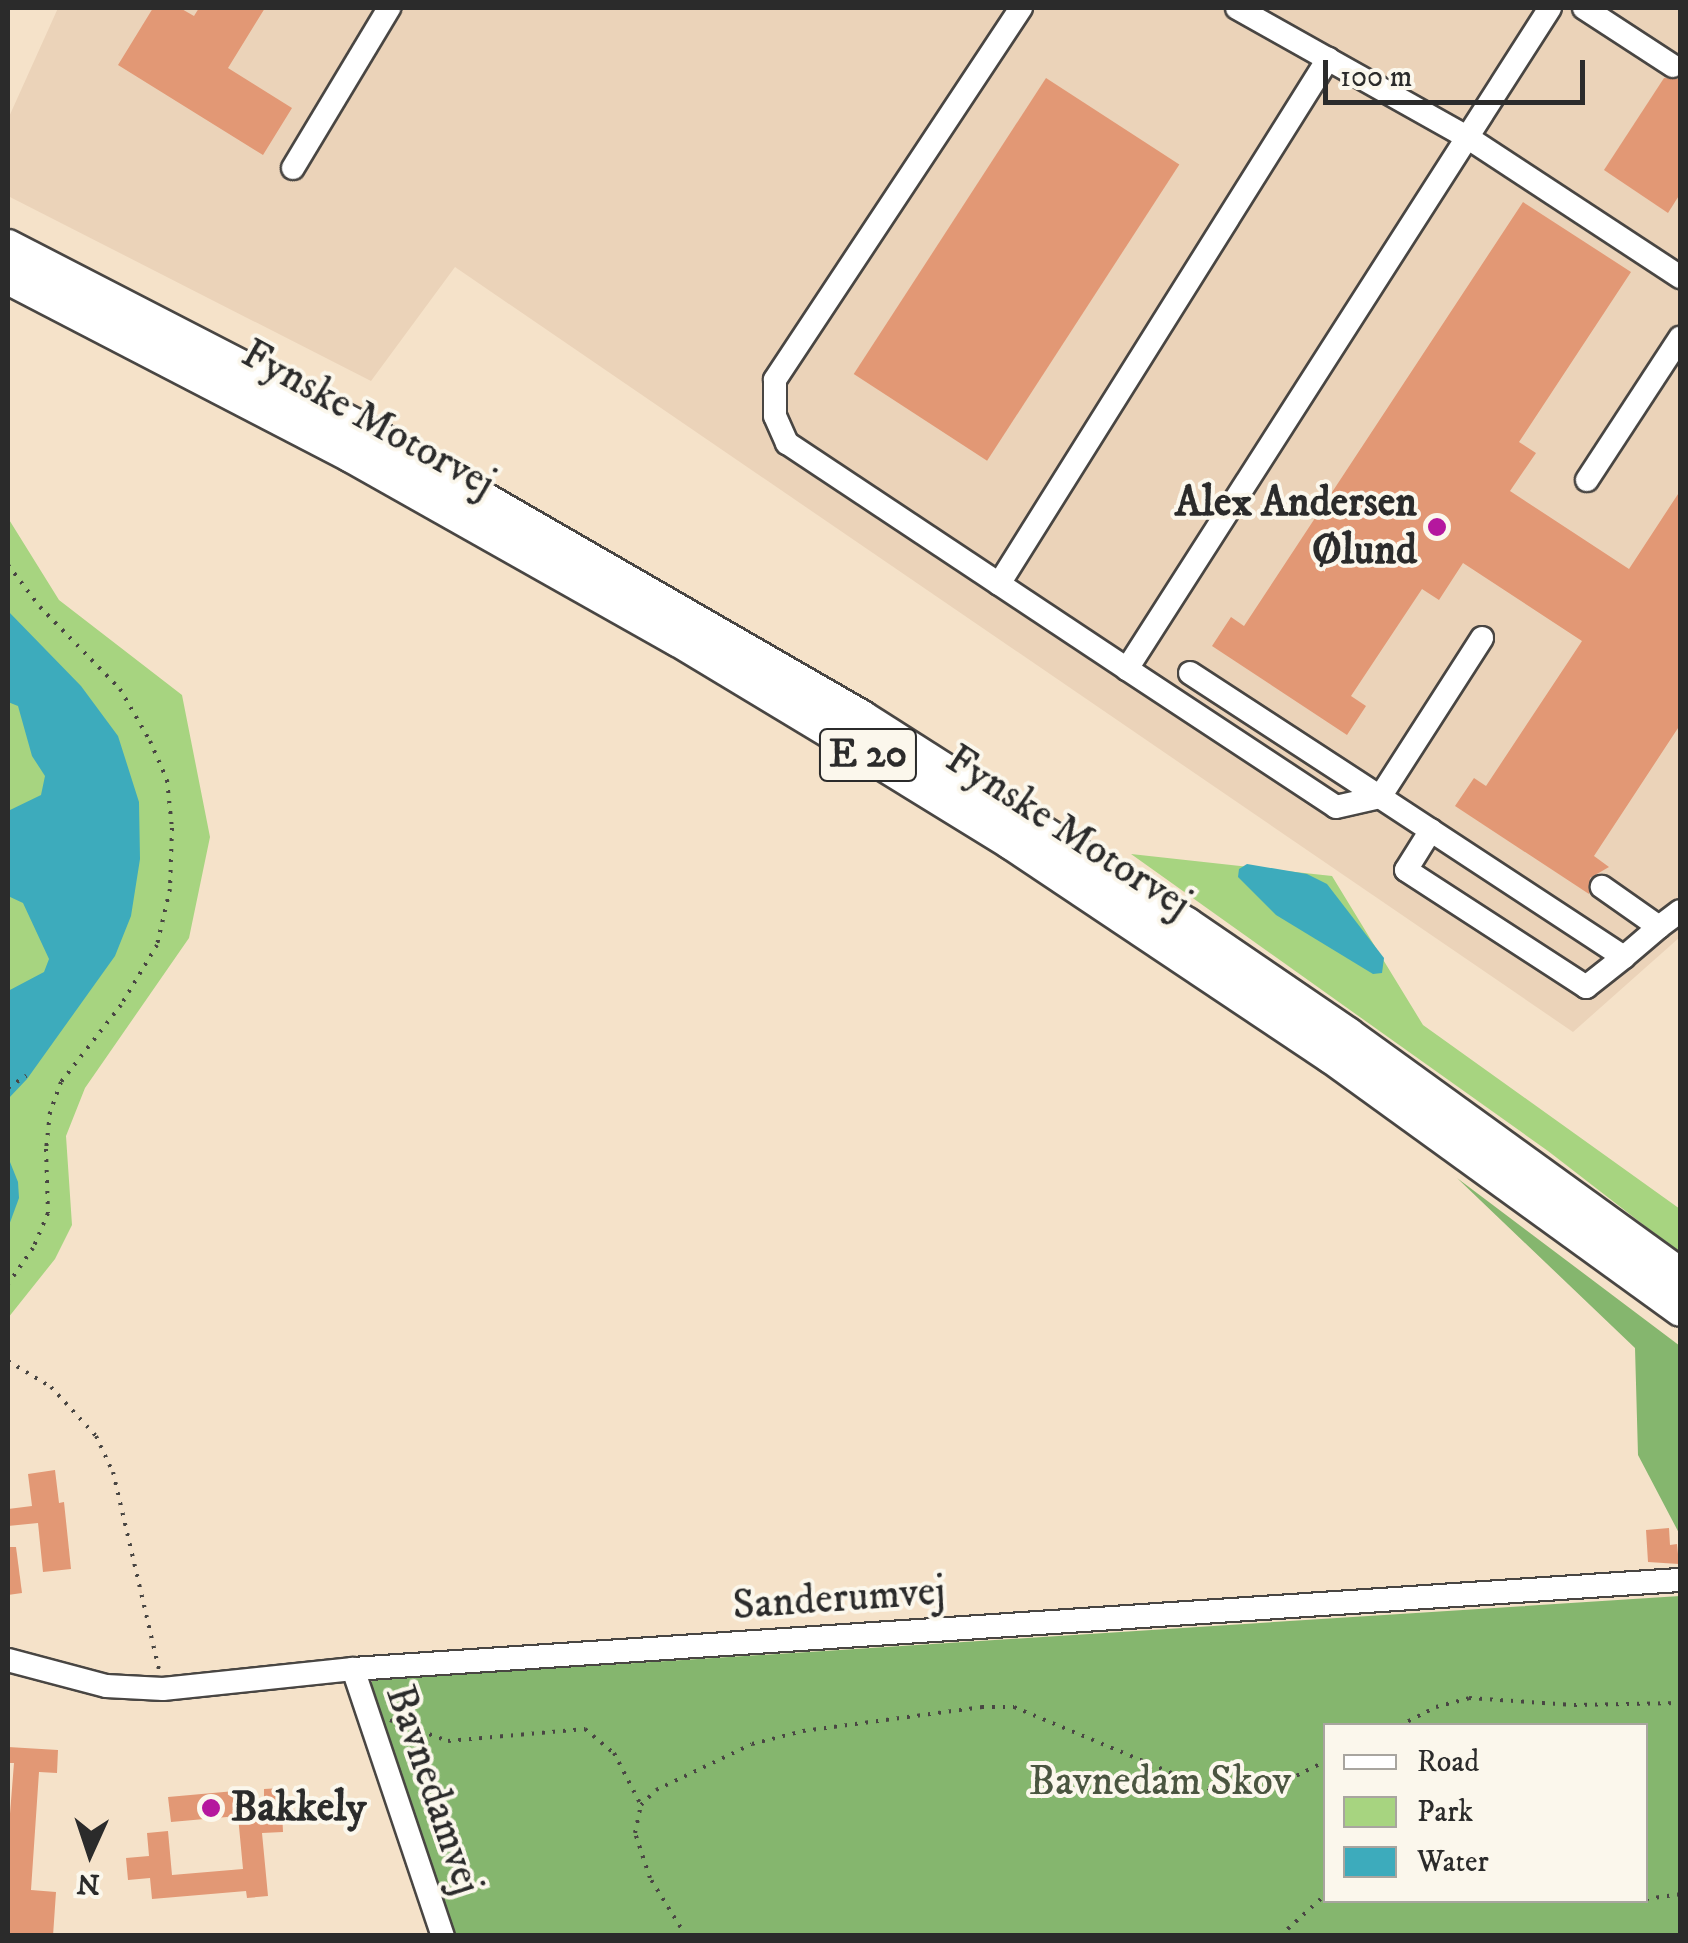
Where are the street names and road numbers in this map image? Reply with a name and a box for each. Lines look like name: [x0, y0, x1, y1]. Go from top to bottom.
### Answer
street label: Fynske Motorvej: [233, 329, 503, 509]
road number: E 20: [818, 720, 918, 790]
street label: Fynske Motorvej: [936, 734, 1200, 930]
street label: Sanderumvej: [731, 1566, 947, 1632]
street label: Bavnedamvej: [374, 1679, 492, 1901]

